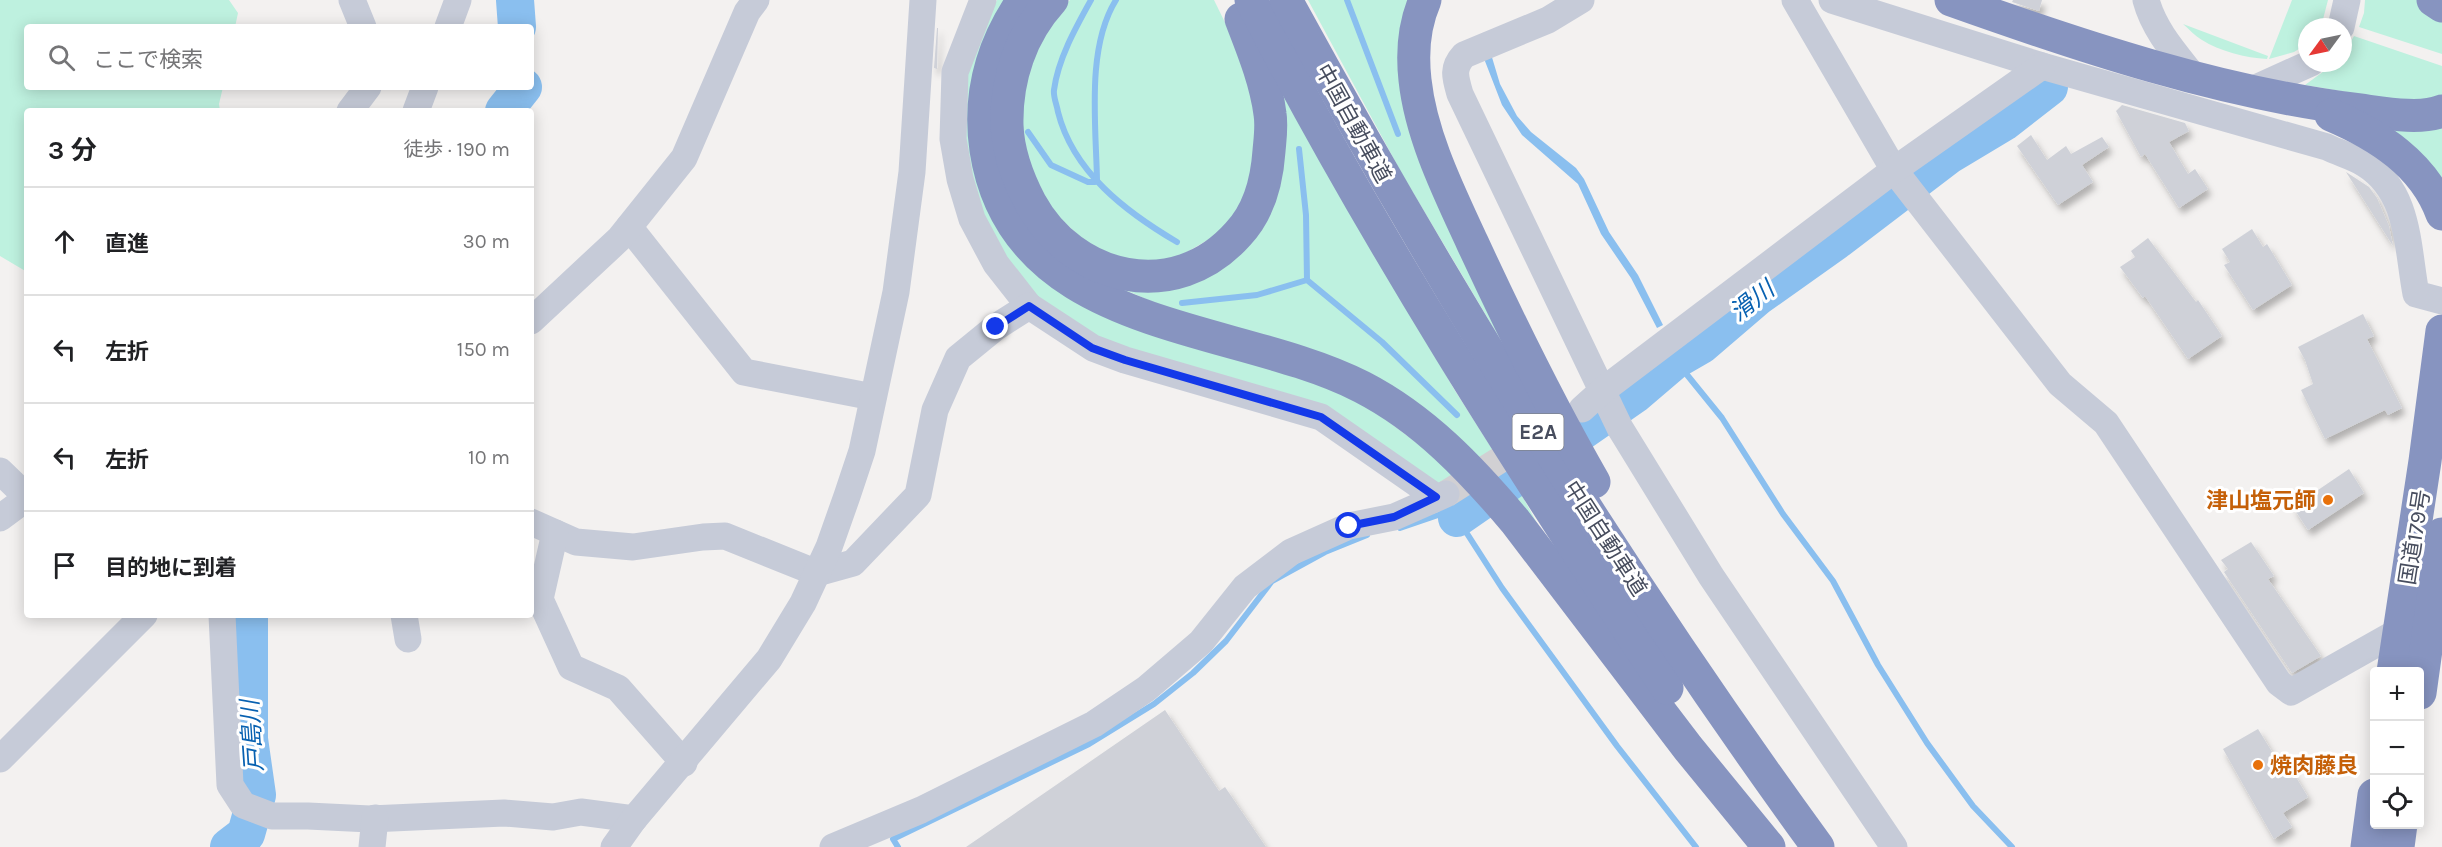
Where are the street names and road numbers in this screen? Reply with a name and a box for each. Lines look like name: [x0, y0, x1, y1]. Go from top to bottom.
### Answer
street label: 中国自動車道: [1310, 59, 1396, 188]
road number: E2A: [1512, 414, 1564, 450]
street label: 中国自動車道: [1558, 476, 1652, 601]
street label: 国道179号: [2395, 488, 2435, 587]

